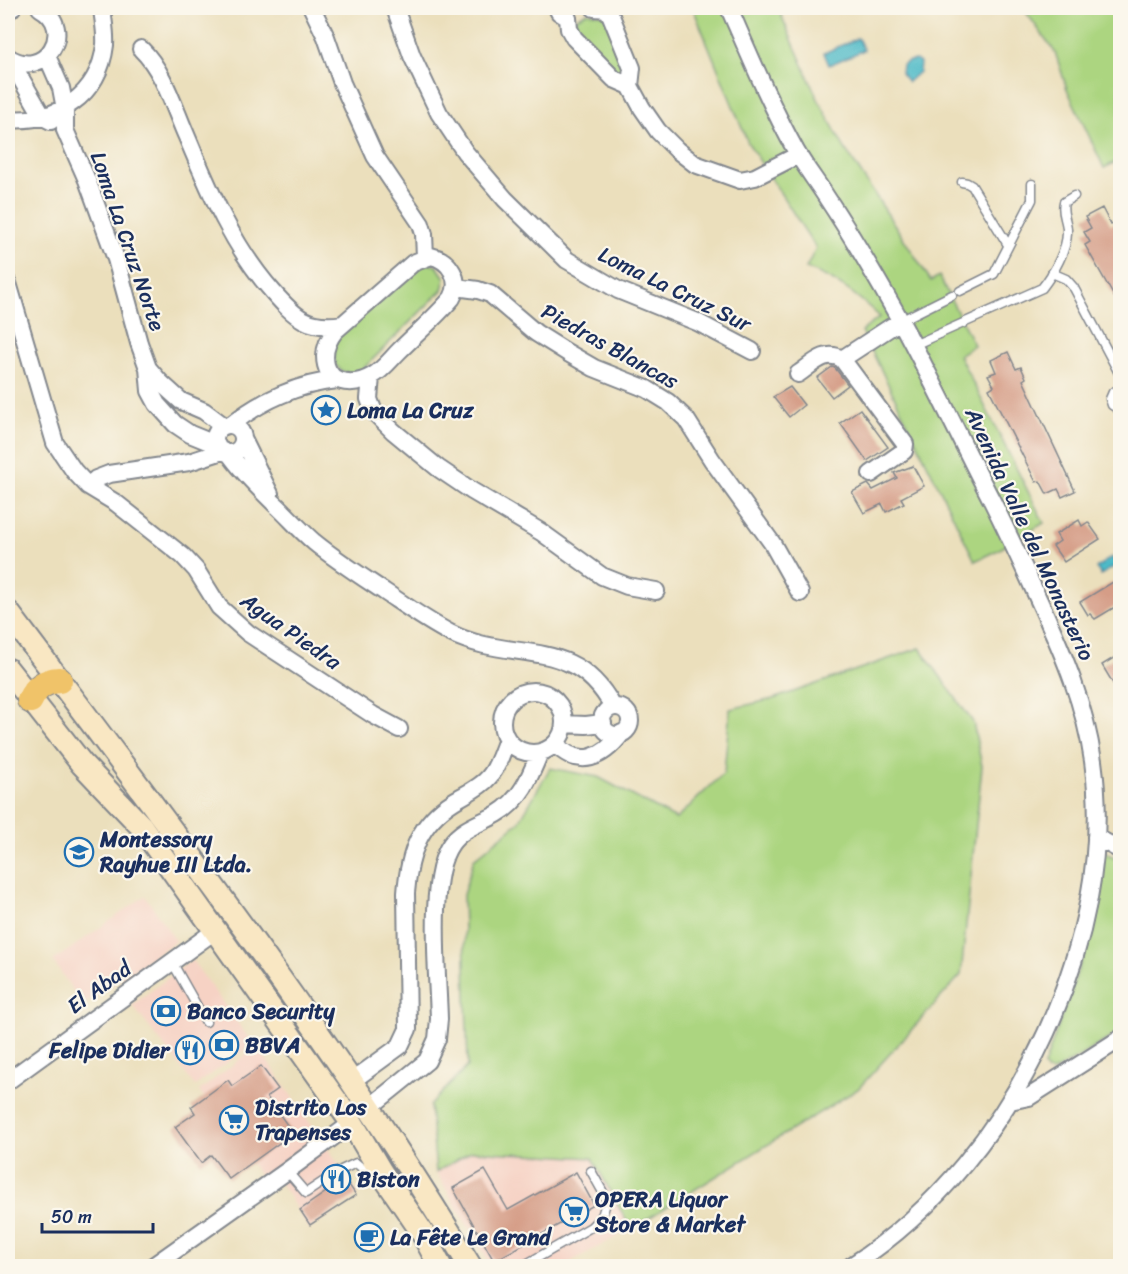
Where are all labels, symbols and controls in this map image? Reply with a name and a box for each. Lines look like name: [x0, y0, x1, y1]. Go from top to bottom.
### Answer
street label: Loma La Cruz Norte: [79, 146, 177, 336]
street label: Loma La Cruz Sur: [592, 235, 759, 343]
street label: Piedras Blancas: [534, 292, 687, 400]
place label: Loma La Cruz: [347, 391, 475, 430]
place icon: Loma La Cruz: [310, 394, 342, 426]
street label: Avenida Valle del Monasterio: [954, 400, 1106, 667]
street label: Agua Piedra: [231, 581, 351, 681]
place label: Montessory Rayhue III Ltda.: [99, 820, 253, 884]
school or university icon: Montessory Rayhue III Ltda.: [63, 836, 95, 868]
street label: El Abad: [58, 949, 141, 1024]
place label: Banco Security: [187, 992, 336, 1031]
bank icon: Banco Security: [150, 995, 182, 1027]
place label: BBVA: [245, 1026, 300, 1065]
bank icon: BBVA: [208, 1029, 240, 1061]
place label: Felipe Didier: [48, 1031, 171, 1070]
restaurant icon: Felipe Didier: [174, 1034, 206, 1066]
place label: Distrito Los Trapenses: [255, 1088, 368, 1152]
supermarket icon: Distrito Los Trapenses: [218, 1104, 250, 1136]
place label: Biston: [357, 1160, 420, 1199]
restaurant icon: Biston: [320, 1163, 352, 1195]
place label: OPERA Liquor Store & Market: [594, 1180, 746, 1244]
scale bar: [42, 1196, 153, 1234]
supermarket icon: OPERA Liquor Store & Market: [558, 1196, 590, 1228]
text: 50 m: [51, 1201, 92, 1233]
place label: La Fête Le Grand: [390, 1218, 553, 1257]
cafe icon: La Fête Le Grand: [353, 1221, 385, 1253]

